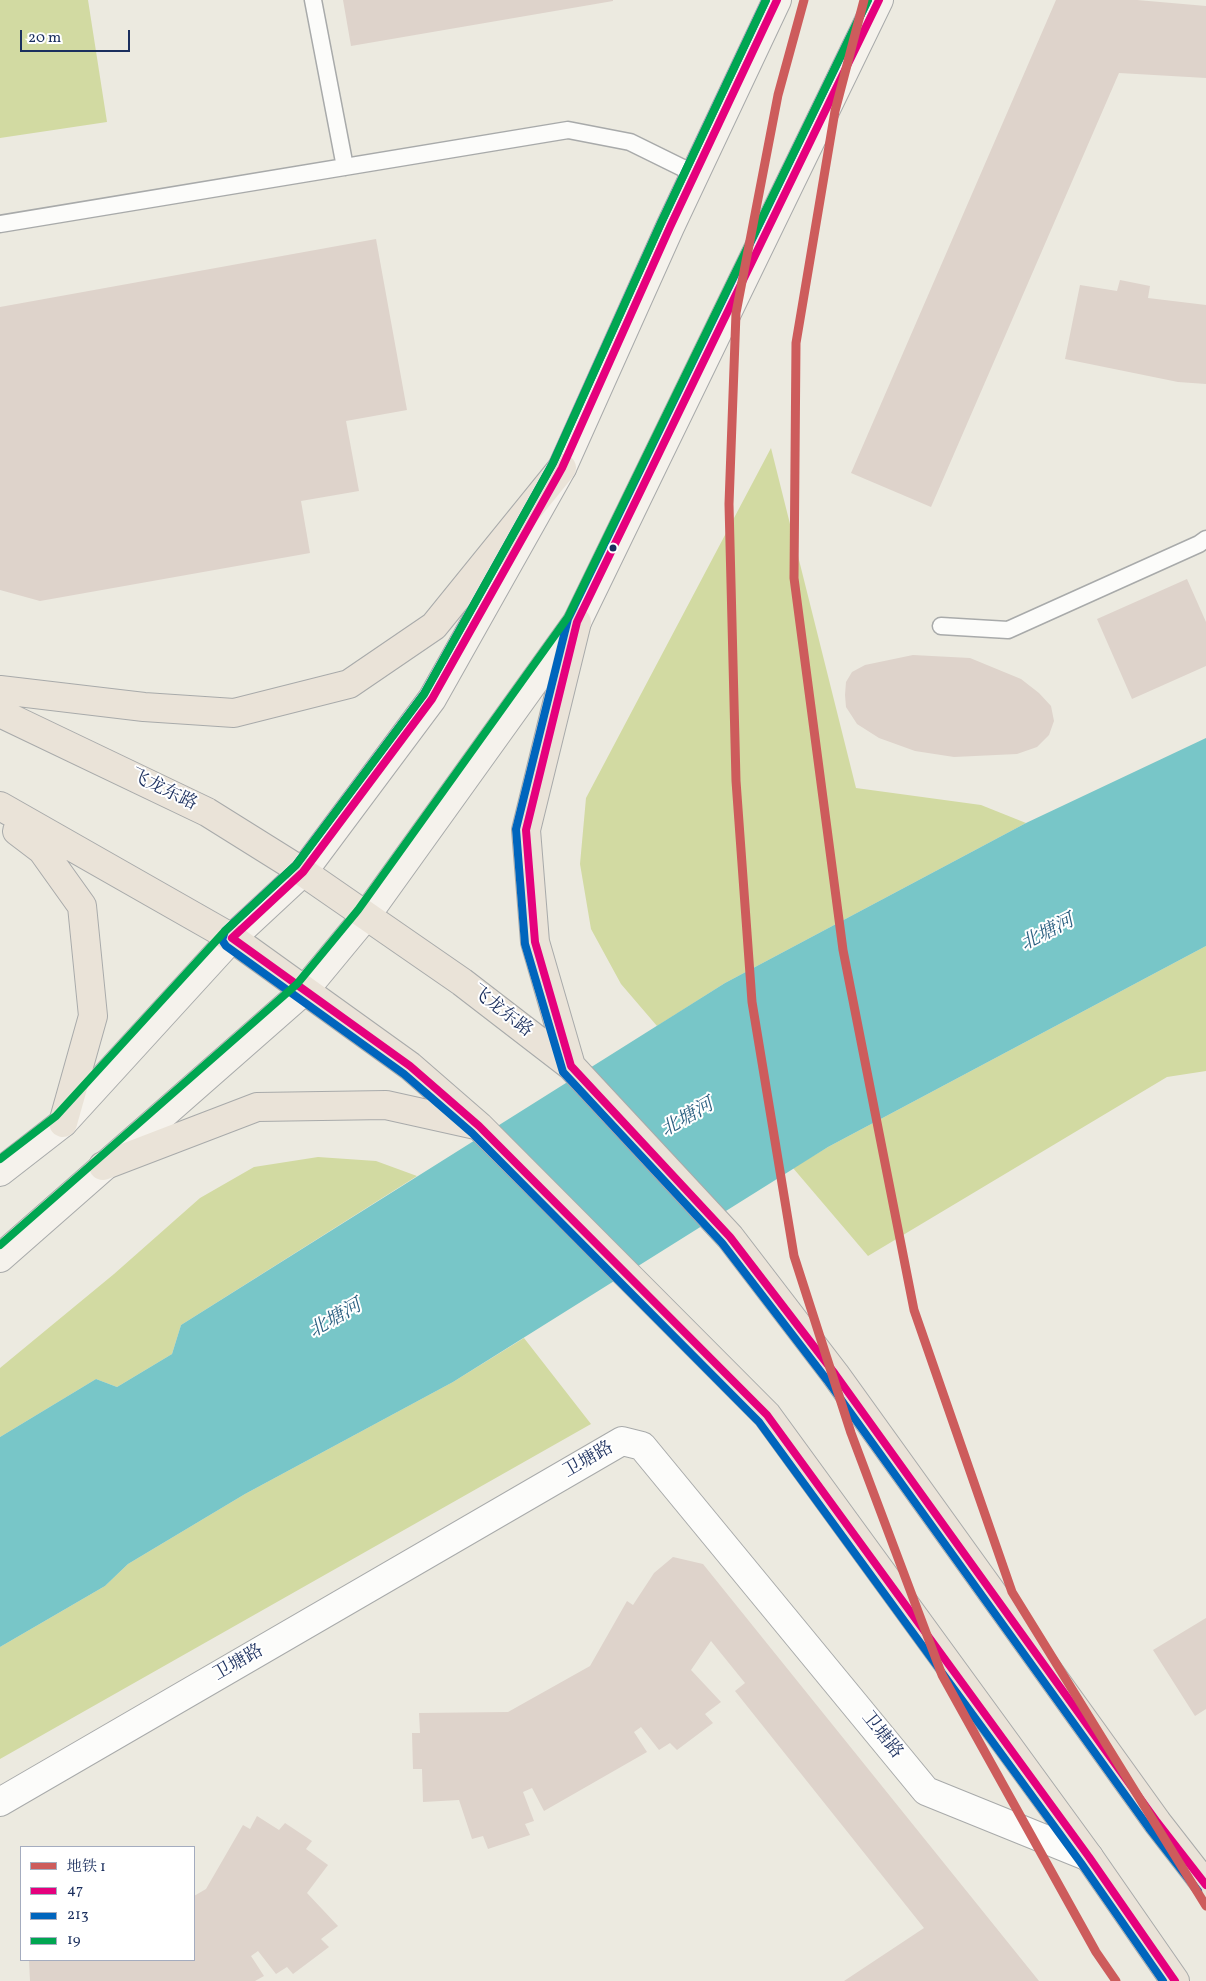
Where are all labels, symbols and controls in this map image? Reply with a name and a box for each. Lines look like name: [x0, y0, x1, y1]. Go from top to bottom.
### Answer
scale bar: [22, 20, 132, 52]
text: 20 m: [28, 28, 61, 49]
unlabelled marker: [608, 543, 618, 553]
street label: 飞龙东路: [126, 766, 200, 816]
water label: 北塘河: [1017, 911, 1079, 957]
street label: 飞龙东路: [466, 981, 536, 1043]
water label: 北塘河: [658, 1095, 718, 1143]
water label: 北塘河: [306, 1296, 366, 1344]
street label: 卫塘路: [560, 1438, 618, 1484]
street label: 卫塘路: [210, 1641, 268, 1687]
street label: 卫塘路: [856, 1708, 906, 1764]
legend: [20, 1846, 195, 1961]
text: 地铁 1: [67, 1857, 106, 1878]
text: 47: [67, 1880, 83, 1901]
text: 213: [67, 1905, 89, 1926]
text: 19: [67, 1930, 81, 1951]

